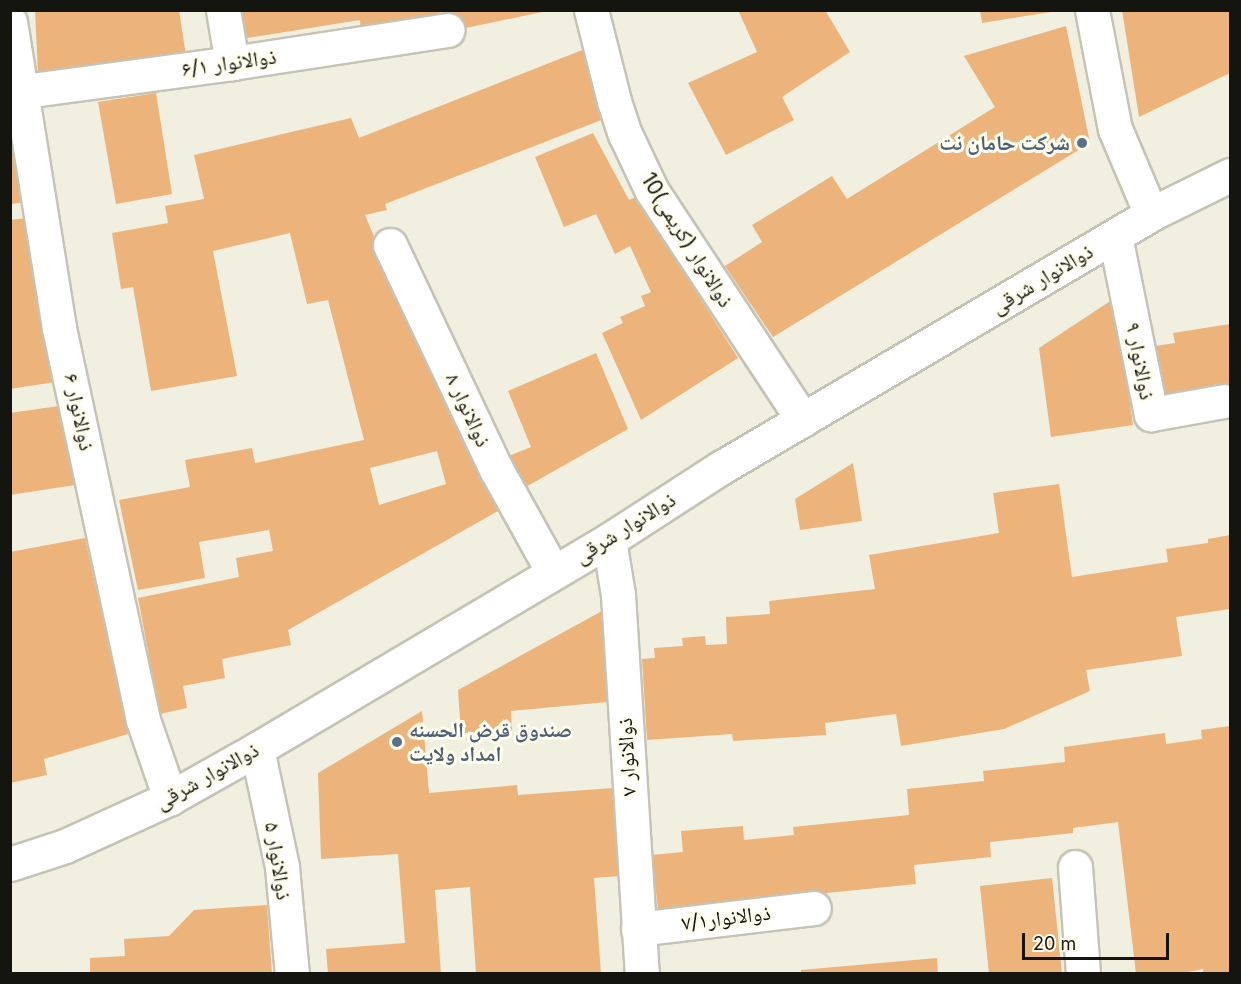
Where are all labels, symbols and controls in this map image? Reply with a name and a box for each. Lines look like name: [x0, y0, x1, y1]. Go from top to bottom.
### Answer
street label: ذوالانوار ۶/۱: [180, 44, 278, 82]
place label: شرکت حامان نت: [939, 130, 1070, 156]
marker: شرکت حامان نت: [1075, 136, 1089, 150]
street label: 10ذوالانوار (کریمی): [636, 168, 738, 312]
street label: ذوالانوار شرقی: [986, 239, 1098, 319]
street label: ذوالانوار ۹: [1120, 320, 1160, 402]
street label: ذوالانوار ۸: [440, 369, 496, 451]
street label: ذوالانوار ۶: [59, 371, 99, 453]
street label: ذوالانوار شرقی: [570, 487, 680, 569]
place label: صندوق قرض الحسنه امداد ولایت: [409, 717, 572, 767]
street label: ذوالانوار ۷: [612, 717, 642, 797]
marker: صندوق قرض الحسنه امداد ولایت: [390, 735, 404, 749]
street label: ذوالانوار شرقی: [151, 737, 263, 815]
street label: ذوالانوار ۵: [259, 820, 297, 902]
street label: ذوالانوار۷/۱: [680, 900, 772, 936]
scale bar: [1025, 921, 1172, 959]
text: 20 m: [1033, 933, 1076, 954]

